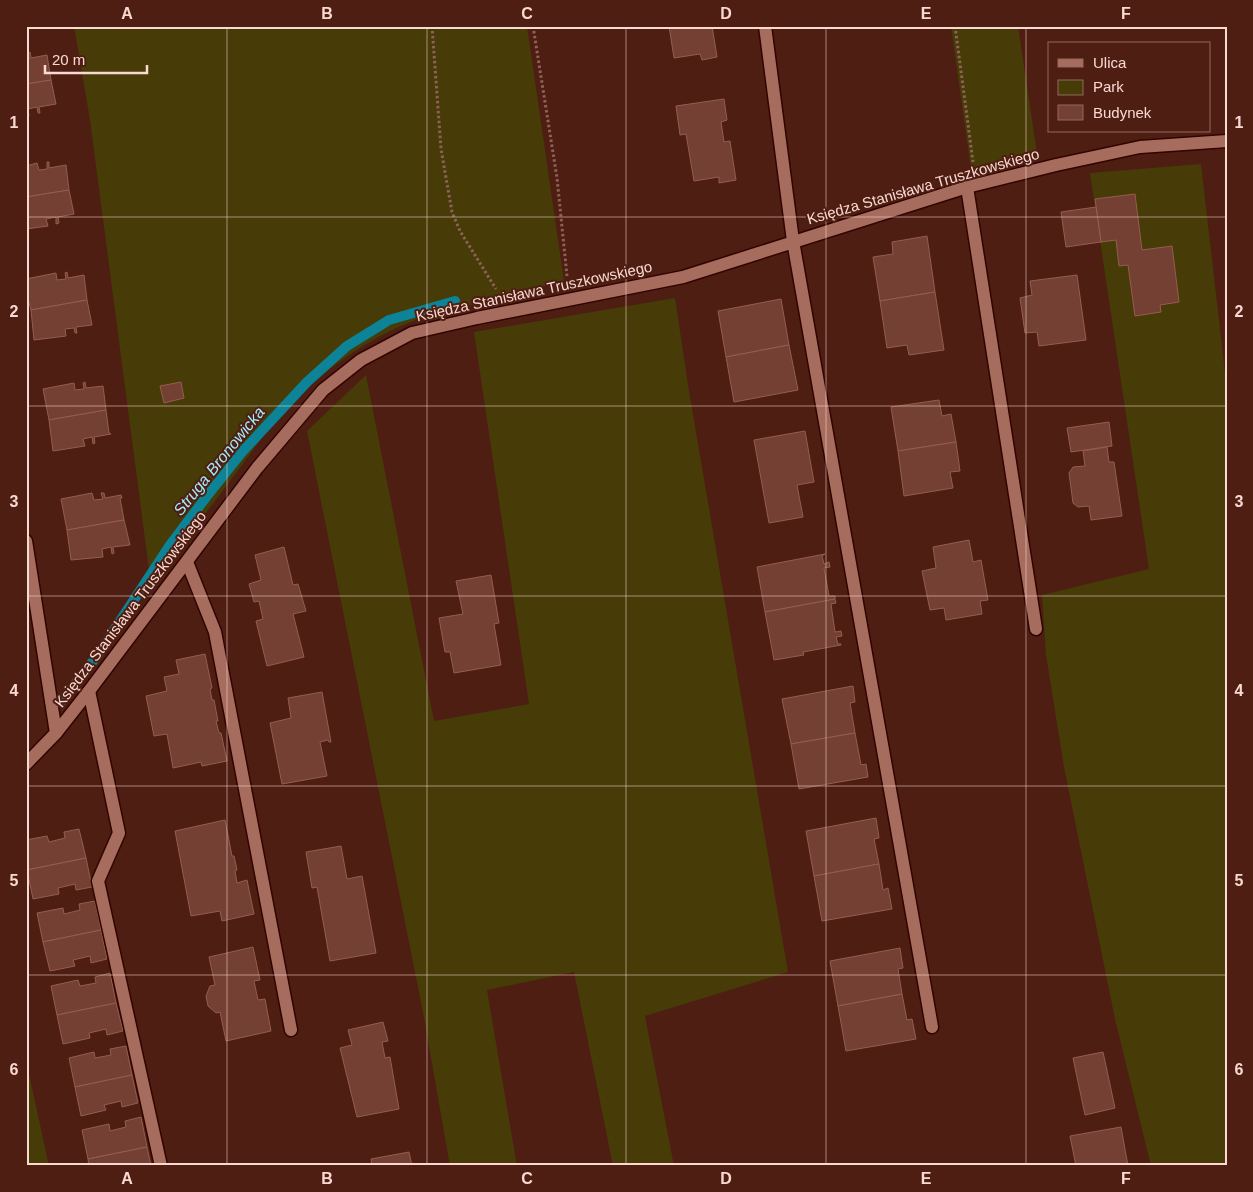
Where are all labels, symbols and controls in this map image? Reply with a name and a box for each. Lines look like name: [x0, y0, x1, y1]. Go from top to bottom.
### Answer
text: A: [121, 5, 133, 22]
text: B: [321, 5, 333, 22]
text: C: [521, 5, 533, 22]
text: D: [720, 5, 732, 22]
text: E: [921, 5, 932, 22]
text: F: [1121, 5, 1131, 22]
scale bar: [45, 42, 148, 74]
legend: [1048, 42, 1210, 132]
text: 20 m: [52, 51, 85, 68]
text: Ulica: [1093, 54, 1127, 71]
text: Park: [1093, 78, 1124, 95]
text: Budynek: [1093, 104, 1152, 121]
text: 1: [10, 114, 19, 131]
text: 1: [1235, 114, 1244, 131]
street label: Księdza Stanisława Truszkowskiego: [805, 145, 1041, 227]
street label: Księdza Stanisława Truszkowskiego: [414, 258, 654, 324]
text: 2: [10, 303, 19, 320]
text: 2: [1235, 303, 1244, 320]
water label: Struga Bronowicka: [170, 403, 268, 519]
text: 3: [10, 493, 19, 510]
text: 3: [1235, 493, 1244, 510]
street label: Księdza Stanisława Truszkowskiego: [51, 508, 209, 710]
text: 4: [10, 682, 19, 699]
text: 4: [1235, 682, 1244, 699]
text: 5: [10, 872, 19, 889]
text: 5: [1235, 872, 1244, 889]
text: 6: [10, 1061, 19, 1078]
text: 6: [1235, 1061, 1244, 1078]
text: A: [121, 1170, 133, 1187]
text: B: [321, 1170, 333, 1187]
text: C: [521, 1170, 533, 1187]
text: D: [720, 1170, 732, 1187]
text: E: [921, 1170, 932, 1187]
text: F: [1121, 1170, 1131, 1187]

